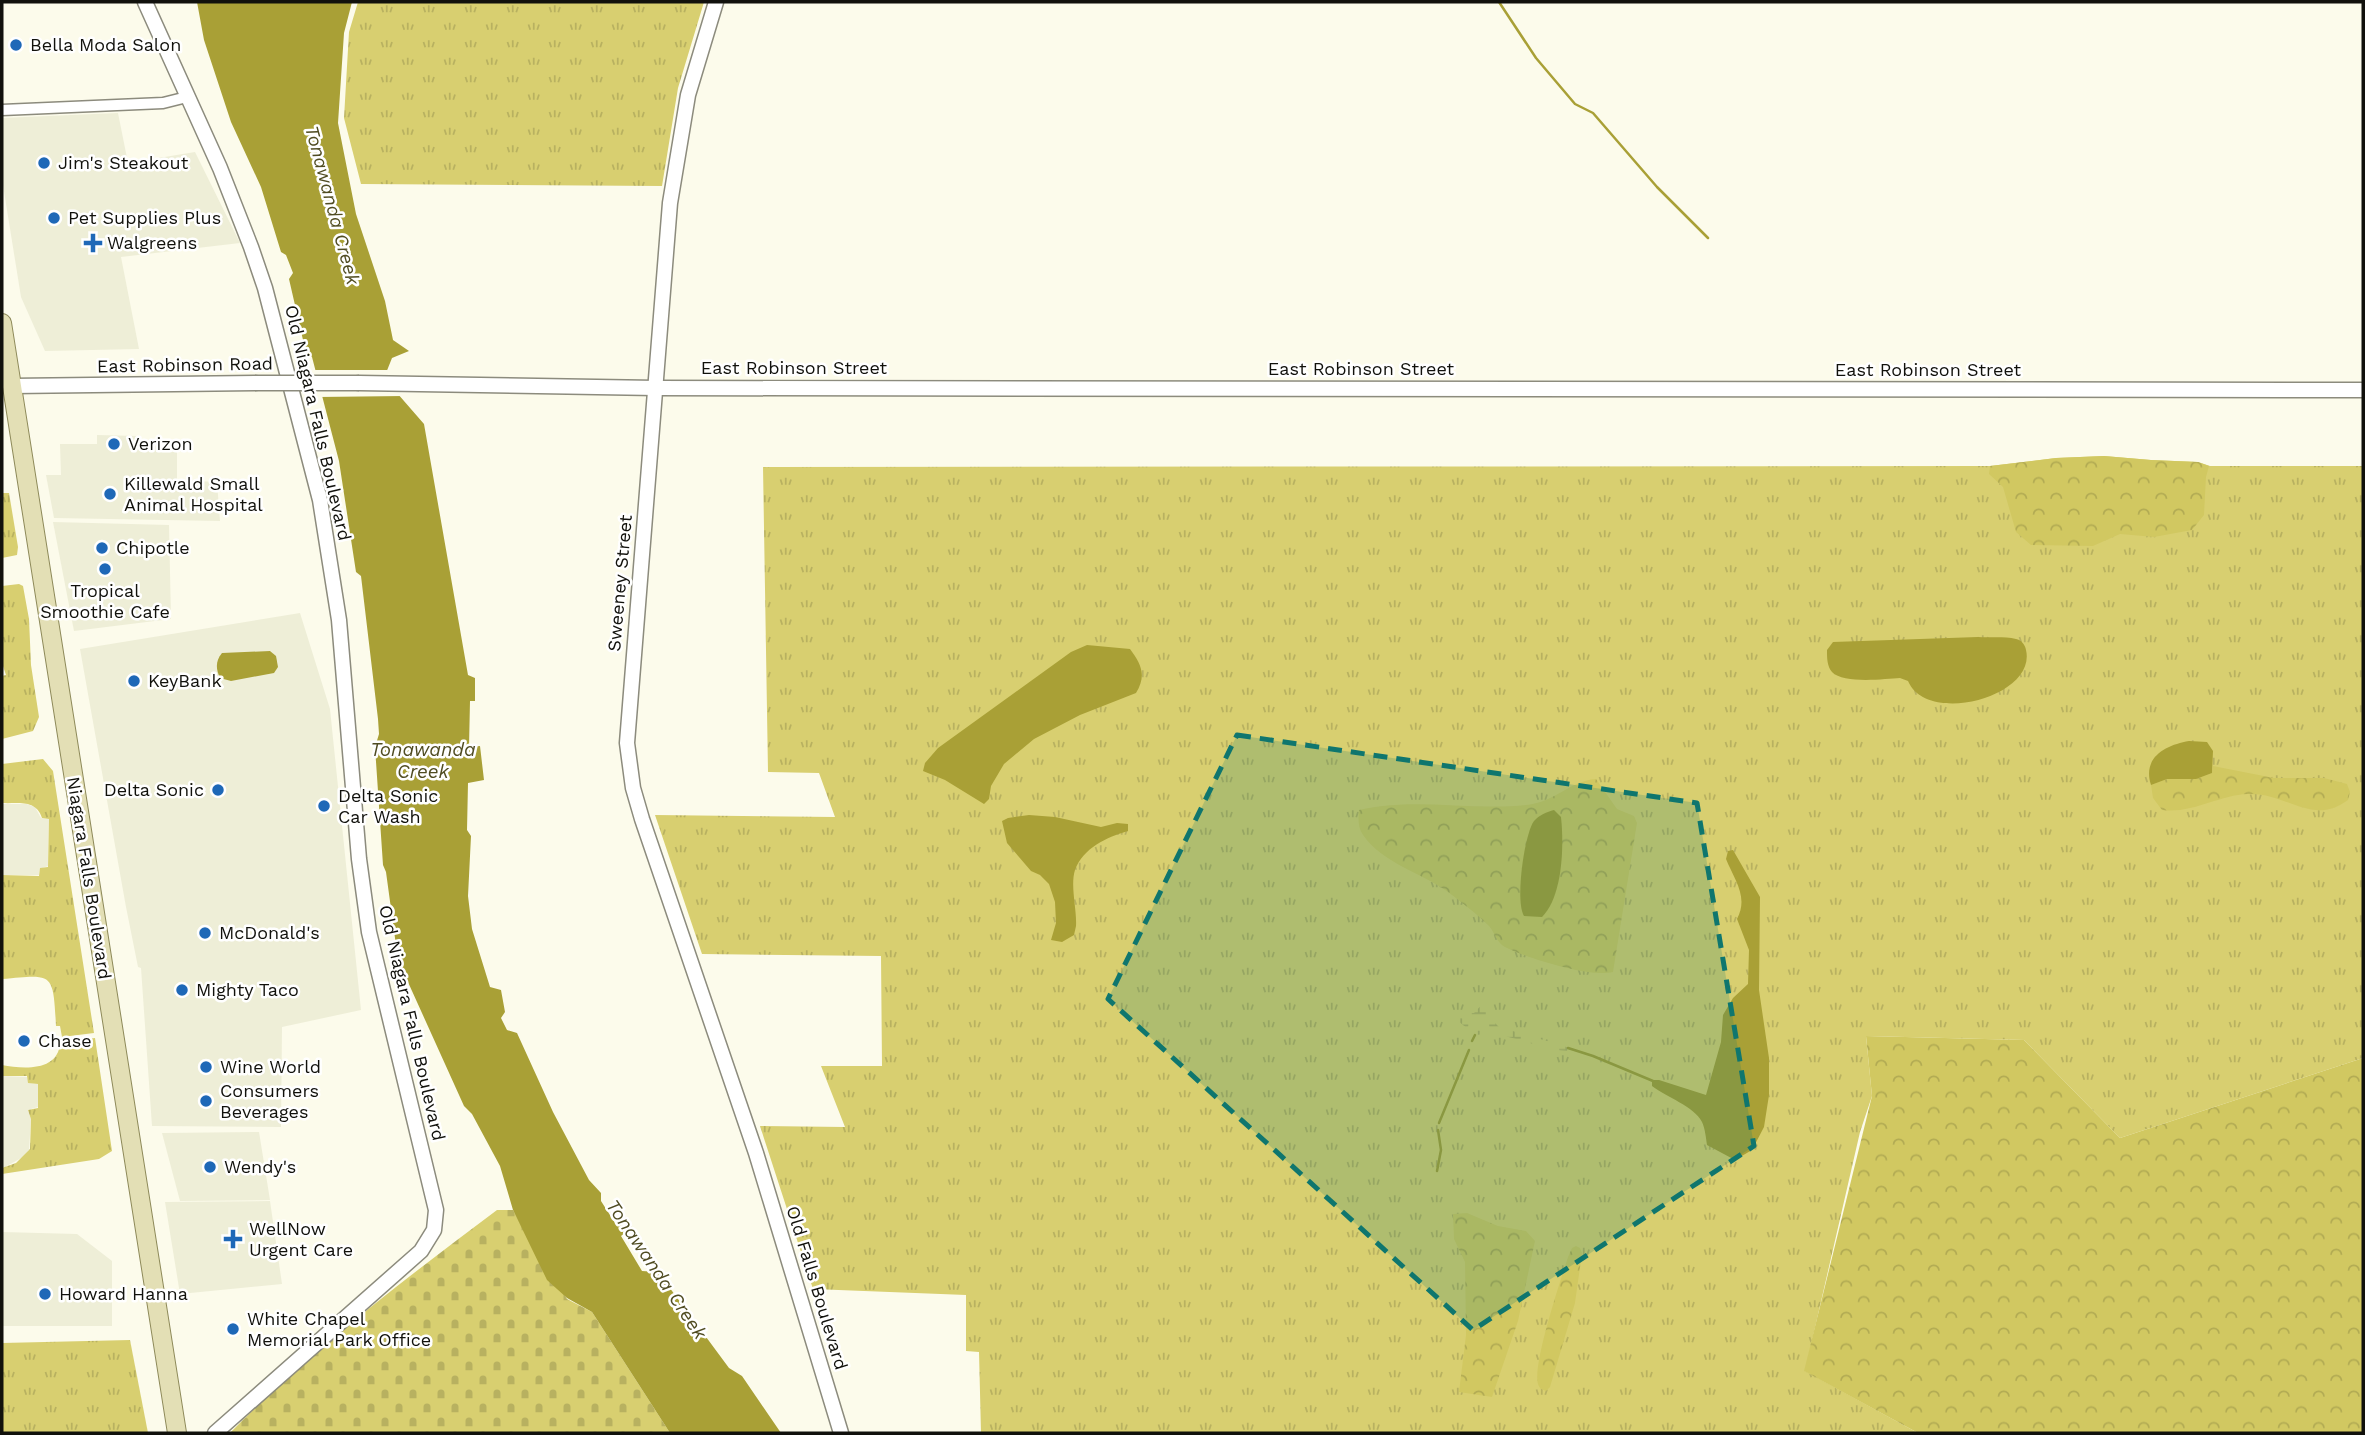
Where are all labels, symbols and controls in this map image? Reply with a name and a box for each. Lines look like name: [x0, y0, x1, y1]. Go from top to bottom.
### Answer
place label: Bella Moda Salon: [30, 34, 181, 55]
marker: Bella Moda Salon: [8, 37, 24, 53]
water label: Tonawanda Creek: [300, 123, 365, 288]
place label: Jim's Steakout: [58, 152, 189, 173]
marker: Jim's Steakout: [36, 155, 52, 171]
place label: Pet Supplies Plus: [68, 207, 221, 228]
marker: Pet Supplies Plus: [46, 210, 62, 226]
place label: Walgreens: [107, 232, 197, 253]
marker: Walgreens: [85, 235, 101, 251]
street label: Old Niagara Falls Boulevard: [281, 303, 356, 543]
street label: East Robinson Road: [97, 352, 273, 377]
street label: East Robinson Street: [701, 357, 888, 378]
street label: East Robinson Street: [1268, 358, 1455, 379]
street label: East Robinson Street: [1835, 359, 2022, 380]
place label: Verizon: [128, 433, 193, 454]
marker: Verizon: [106, 436, 122, 452]
place label: Killewald Small Animal Hospital: [124, 473, 263, 515]
marker: Killewald Small Animal Hospital: [102, 486, 118, 502]
street label: Sweeney Street: [603, 513, 636, 652]
place label: Chipotle: [116, 537, 190, 558]
marker: Chipotle: [94, 540, 110, 556]
marker: Tropical Smoothie Cafe: [97, 561, 113, 577]
place label: Tropical Smoothie Cafe: [40, 580, 170, 622]
place label: KeyBank: [148, 670, 222, 691]
marker: KeyBank: [126, 673, 142, 689]
water label: Tonawanda Creek: [370, 738, 476, 783]
street label: Niagara Falls Boulevard: [63, 775, 116, 981]
place label: Delta Sonic: [104, 779, 204, 800]
marker: Delta Sonic: [210, 782, 226, 798]
place label: Delta Sonic Car Wash: [338, 785, 438, 827]
marker: Delta Sonic Car Wash: [316, 798, 332, 814]
street label: Old Niagara Falls Boulevard: [375, 903, 450, 1143]
place label: McDonald's: [219, 922, 320, 943]
marker: McDonald's: [197, 925, 213, 941]
place label: Mighty Taco: [196, 979, 299, 1000]
marker: Mighty Taco: [174, 982, 190, 998]
place label: Chase: [38, 1030, 92, 1051]
marker: Chase: [16, 1033, 32, 1049]
place label: Wine World: [220, 1056, 321, 1077]
marker: Wine World: [198, 1059, 214, 1075]
place label: Consumers Beverages: [220, 1080, 319, 1122]
marker: Consumers Beverages: [198, 1093, 214, 1109]
place label: Wendy's: [224, 1156, 296, 1177]
marker: Wendy's: [202, 1159, 218, 1175]
water label: Tonawanda Creek: [601, 1195, 712, 1344]
street label: Old Falls Boulevard: [783, 1203, 852, 1372]
place label: WellNow Urgent Care: [249, 1218, 353, 1260]
marker: WellNow Urgent Care: [223, 1229, 243, 1249]
place label: Howard Hanna: [59, 1283, 188, 1304]
marker: Howard Hanna: [37, 1286, 53, 1302]
place label: White Chapel Memorial Park Office: [247, 1308, 431, 1350]
marker: White Chapel Memorial Park Office: [225, 1321, 241, 1337]

